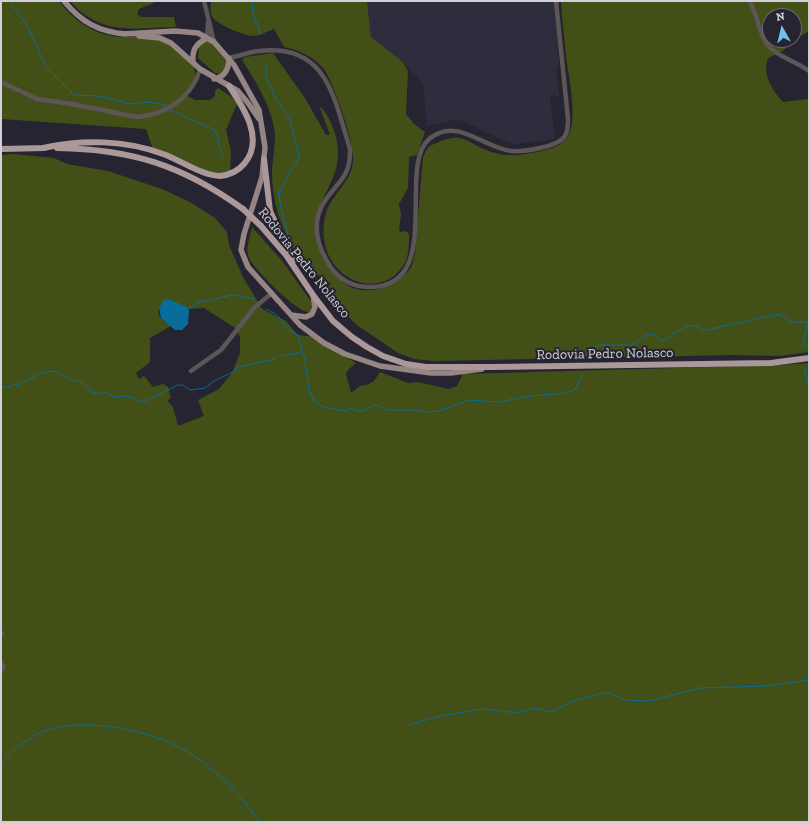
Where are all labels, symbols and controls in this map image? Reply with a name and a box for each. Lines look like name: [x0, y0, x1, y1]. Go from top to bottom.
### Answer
north arrow: [762, 8, 802, 48]
text: N: [775, 10, 785, 24]
street label: Rodovia Pedro Nolasco: [254, 204, 354, 322]
street label: Rodovia Pedro Nolasco: [536, 344, 674, 364]

